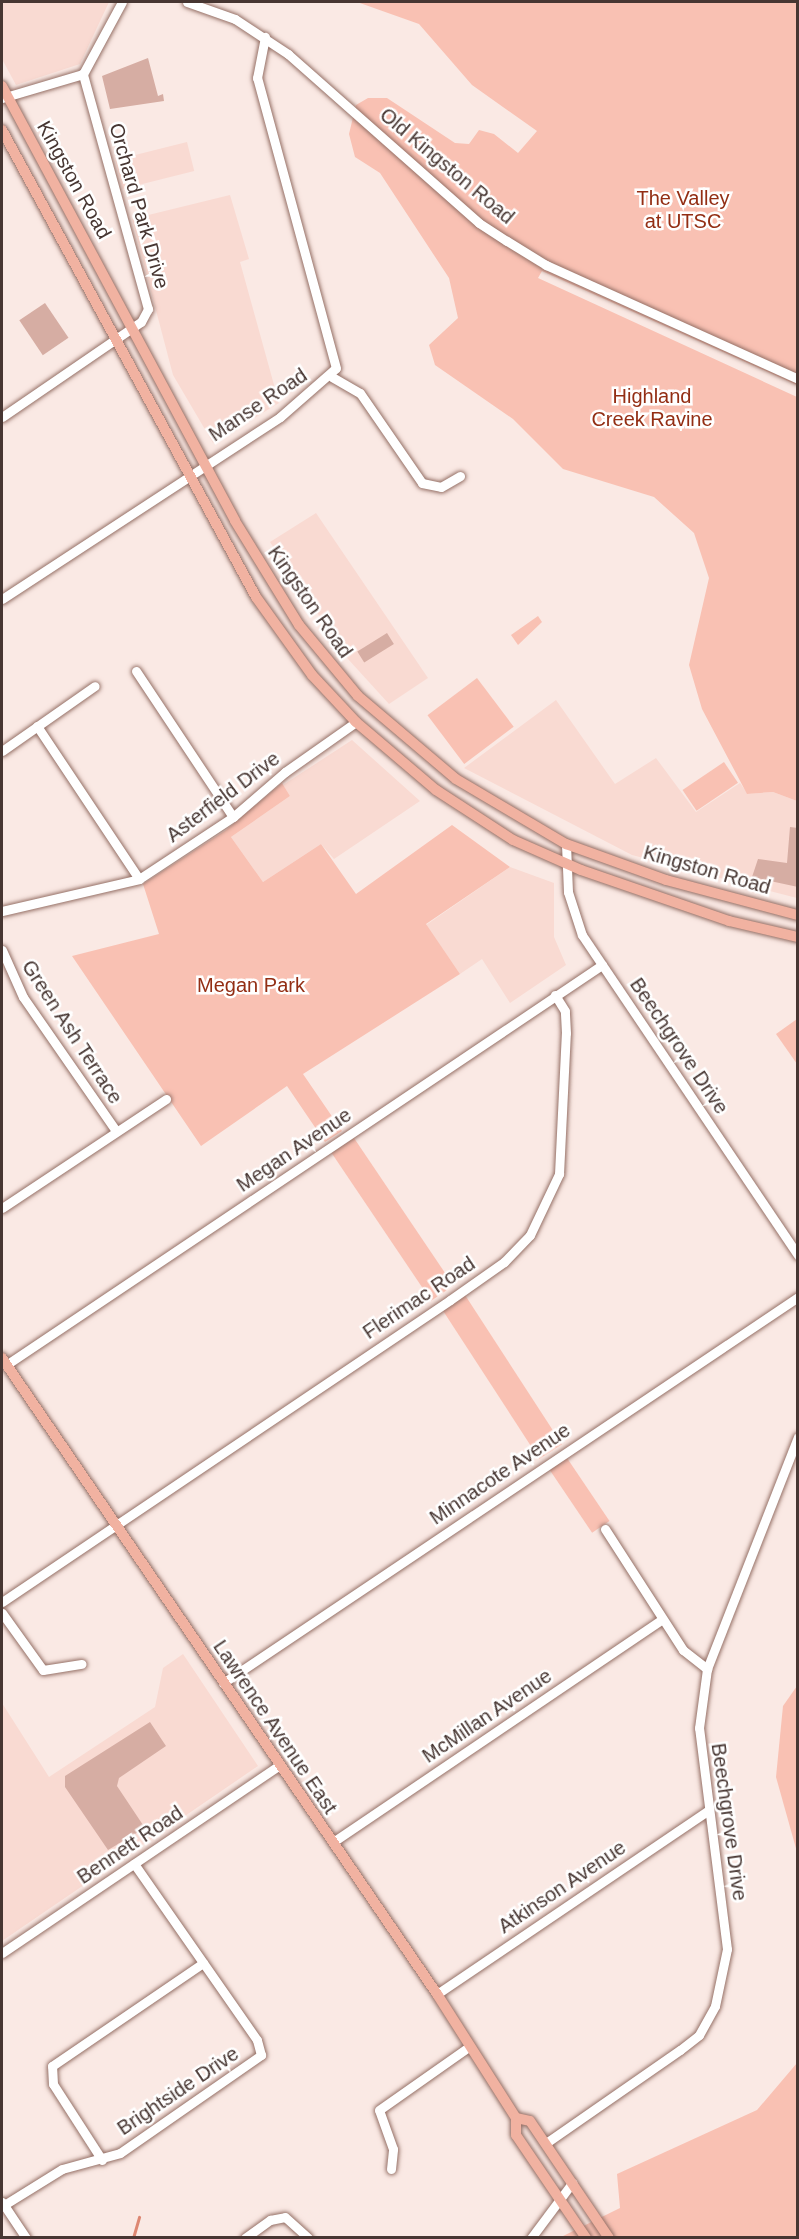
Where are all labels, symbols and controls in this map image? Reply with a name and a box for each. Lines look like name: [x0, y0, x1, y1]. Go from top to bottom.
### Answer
street label: Old Kingston Road: [375, 103, 519, 229]
street label: Kingston Road: [32, 117, 116, 243]
street label: Orchard Park Drive: [104, 120, 174, 292]
park label: The Valley at UTSC: [636, 186, 730, 233]
street label: Manse Road: [204, 363, 312, 447]
park label: Highland Creek Ravine: [591, 384, 713, 431]
street label: Kingston Road: [263, 541, 357, 663]
street label: Asterfield Drive: [162, 747, 284, 847]
street label: Kingston Road: [641, 840, 773, 900]
street label: Green Ash Terrace: [16, 955, 128, 1109]
park label: Megan Park: [197, 973, 305, 997]
street label: Beechgrove Drive: [625, 973, 733, 1119]
street label: Megan Avenue: [232, 1103, 356, 1197]
street label: Flerimac Road: [358, 1252, 480, 1344]
street label: Minnacote Avenue: [425, 1418, 575, 1530]
street label: Lawrence Avenue East: [208, 1635, 342, 1819]
street label: McMillan Avenue: [417, 1664, 557, 1768]
street label: Beechgrove Drive: [706, 1742, 752, 1902]
street label: Bennett Road: [73, 1801, 187, 1889]
street label: Atkinson Avenue: [493, 1835, 631, 1939]
street label: Brightside Drive: [113, 2042, 243, 2140]

